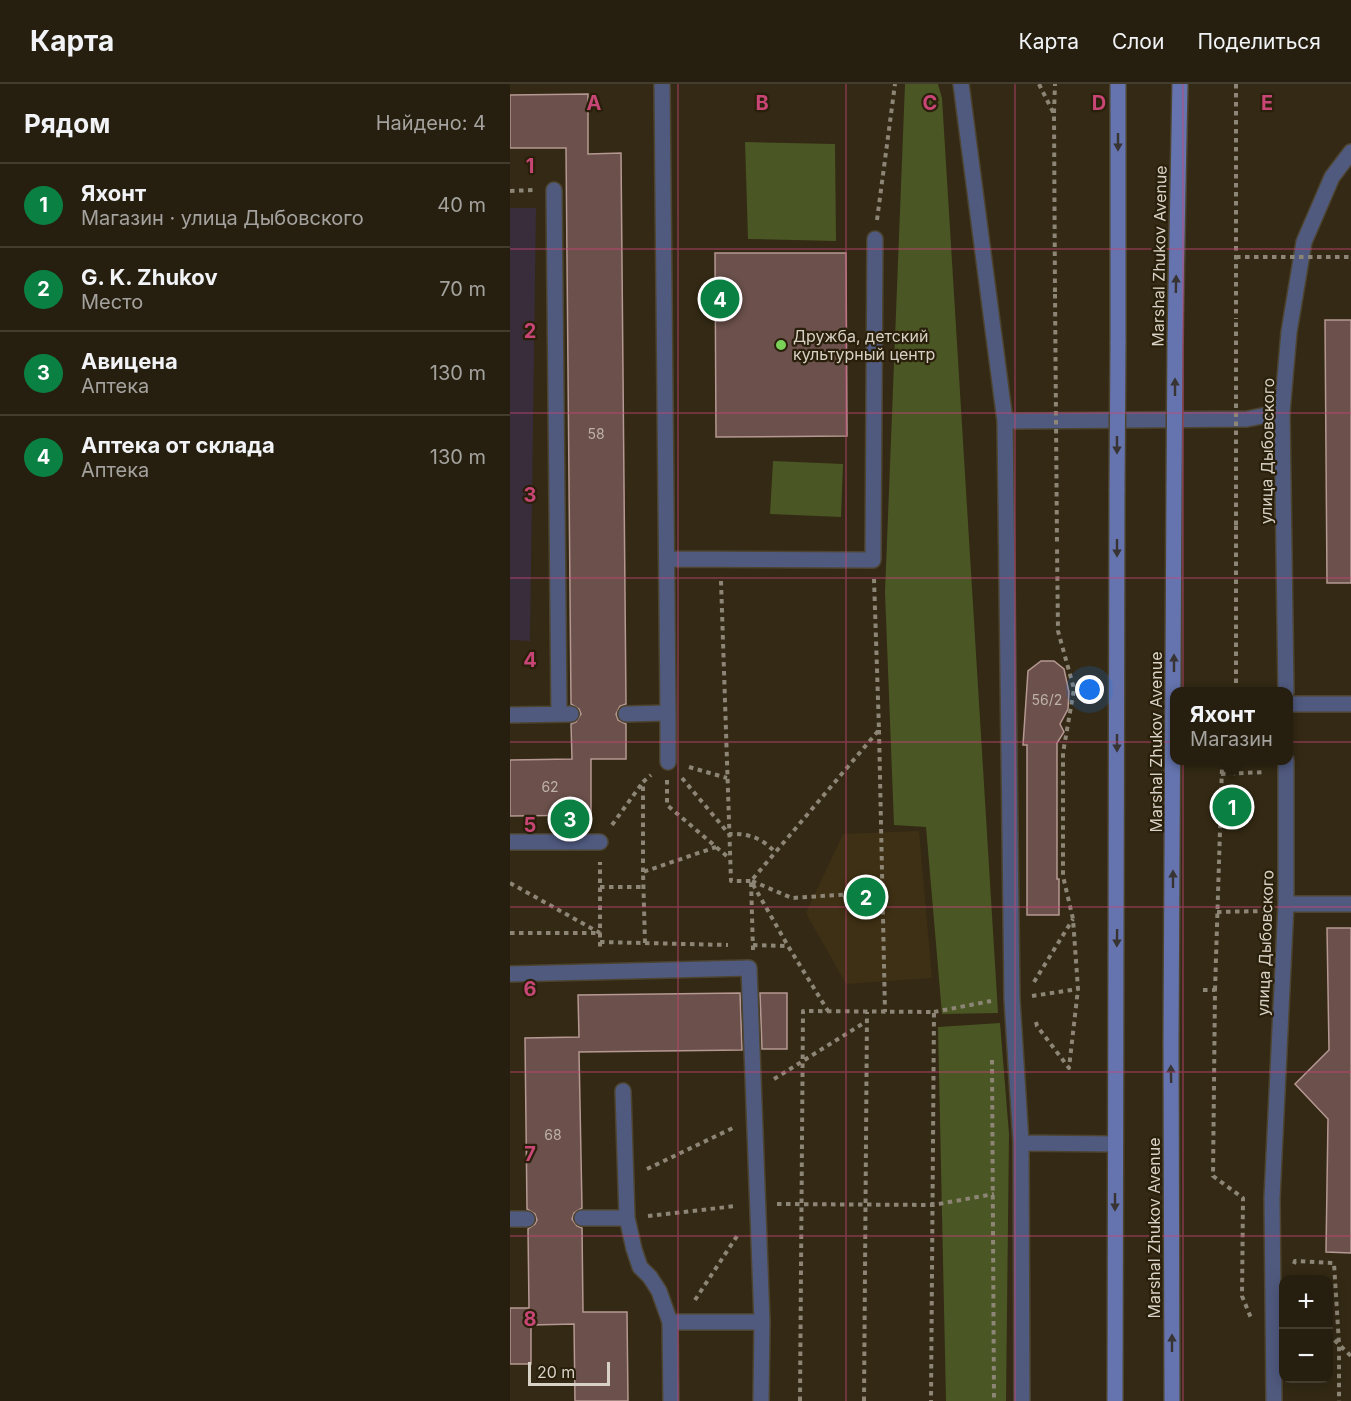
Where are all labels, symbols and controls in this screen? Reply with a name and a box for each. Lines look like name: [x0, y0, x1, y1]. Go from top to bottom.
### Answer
text: Карта: [30, 24, 114, 58]
text: Карта: [1019, 29, 1079, 54]
text: Слои: [1112, 29, 1164, 54]
text: Поделиться: [1197, 29, 1321, 54]
text: A: [587, 91, 602, 115]
text: B: [755, 91, 769, 115]
text: C: [923, 91, 937, 115]
text: D: [1092, 91, 1106, 115]
text: E: [1261, 91, 1273, 115]
text: Рядом: [24, 108, 110, 139]
text: Найдено: 4: [376, 111, 486, 135]
one-way arrow: [1113, 133, 1123, 152]
text: 1: [526, 154, 534, 178]
street label: Marshal Zhukov Avenue: [1147, 165, 1171, 347]
text: Яхонт: [81, 180, 146, 206]
text: 1: [39, 193, 48, 217]
text: 40 m: [437, 193, 486, 217]
text: Магазин · улица Дыбовского: [81, 206, 364, 230]
text: G. K. Zhukov: [81, 264, 218, 290]
one-way arrow: [1171, 274, 1181, 293]
pin: 4: [700, 276, 740, 322]
text: 2: [37, 277, 50, 301]
text: 70 m: [439, 277, 486, 301]
text: Место: [81, 290, 143, 314]
text: 2: [524, 319, 536, 343]
place label: Дружба, детский культурный центр: [793, 326, 935, 364]
marker: Дружба, детский культурный центр: [774, 338, 788, 352]
text: Авицена: [81, 348, 178, 374]
text: 3: [37, 361, 50, 385]
text: 130 m: [430, 361, 486, 385]
text: Аптека: [81, 374, 149, 398]
one-way arrow: [1170, 377, 1180, 396]
street label: улица Дыбовского: [1256, 378, 1278, 524]
house number: 58: [587, 425, 605, 442]
text: Аптека от склада: [81, 432, 275, 458]
one-way arrow: [1112, 435, 1122, 454]
text: 4: [37, 445, 50, 469]
text: 130 m: [430, 445, 486, 469]
text: Аптека: [81, 458, 149, 482]
text: 3: [524, 483, 536, 507]
one-way arrow: [1112, 538, 1122, 557]
text: 4: [523, 648, 537, 672]
street label: Marshal Zhukov Avenue: [1146, 651, 1166, 833]
one-way arrow: [1169, 653, 1179, 672]
your location: [1075, 675, 1104, 704]
popup: [1170, 687, 1293, 765]
house number: 56/2: [1032, 691, 1062, 708]
text: Яхонт: [1190, 701, 1255, 727]
text: Магазин: [1190, 727, 1273, 751]
one-way arrow: [1112, 733, 1122, 752]
house number: 62: [541, 778, 559, 795]
pin: 1: [1212, 784, 1252, 830]
pin: 3: [550, 796, 590, 842]
text: 5: [524, 813, 536, 837]
one-way arrow: [1168, 869, 1178, 888]
street label: улица Дыбовского: [1252, 870, 1278, 1016]
pin: 2: [846, 874, 886, 920]
one-way arrow: [1112, 928, 1121, 947]
text: 6: [524, 977, 537, 1001]
one-way arrow: [1166, 1064, 1176, 1083]
house number: 68: [544, 1126, 562, 1143]
street label: Marshal Zhukov Avenue: [1144, 1137, 1164, 1319]
text: 7: [524, 1142, 536, 1166]
one-way arrow: [1110, 1193, 1120, 1212]
map controls: [1279, 1275, 1333, 1383]
button: +: [1279, 1275, 1333, 1329]
text: 8: [523, 1307, 537, 1331]
button: −: [1279, 1329, 1333, 1383]
one-way arrow: [1167, 1333, 1177, 1352]
scale bar: [528, 1359, 610, 1386]
text: 20 m: [537, 1362, 575, 1382]

